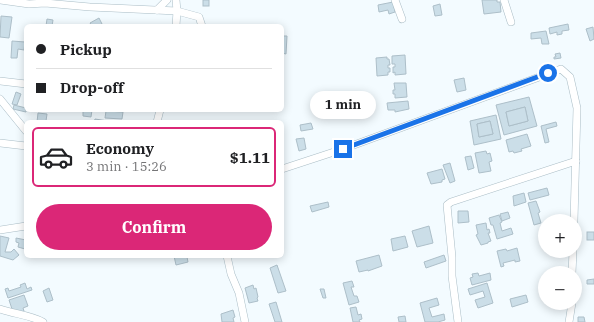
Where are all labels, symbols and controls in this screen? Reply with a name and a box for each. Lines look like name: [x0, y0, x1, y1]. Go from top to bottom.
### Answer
text: Pickup: [60, 40, 112, 59]
route start: [539, 64, 557, 82]
text: Drop-off: [60, 78, 124, 97]
callout: 1 min: [310, 91, 376, 119]
text: 1 min: [325, 96, 361, 113]
icon: car: [38, 139, 74, 175]
text: Economy: [86, 139, 154, 158]
route end: [334, 140, 352, 158]
text: $1.11: [230, 148, 270, 167]
text: 3 min · 15:26: [86, 158, 167, 175]
button: Confirm: [36, 204, 272, 250]
map controls: [538, 214, 582, 310]
button: +: [538, 214, 582, 258]
button: −: [538, 266, 582, 310]

